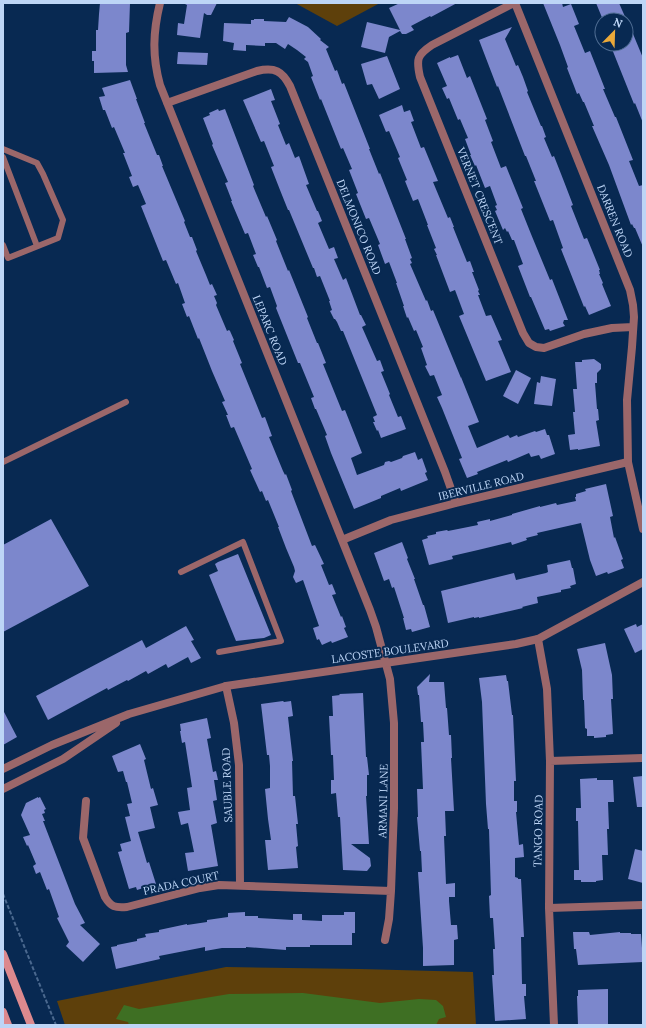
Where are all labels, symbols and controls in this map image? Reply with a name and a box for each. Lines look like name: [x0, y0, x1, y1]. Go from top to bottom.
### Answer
north arrow: [594, 12, 634, 52]
text: N: [611, 15, 625, 31]
street label: VERNET CRESCENT: [454, 144, 506, 247]
street label: DELMONICO ROAD: [333, 177, 385, 277]
street label: DARREN ROAD: [594, 182, 636, 260]
street label: LEPARC ROAD: [250, 293, 290, 367]
street label: IBERVILLE ROAD: [437, 469, 525, 503]
street label: LACOSTE BOULEVARD: [330, 636, 450, 666]
street label: SAUBLE ROAD: [219, 747, 235, 823]
street label: ARMANI LANE: [375, 764, 391, 839]
street label: TANGO ROAD: [530, 795, 546, 867]
street label: PRADA COURT: [142, 868, 220, 898]

